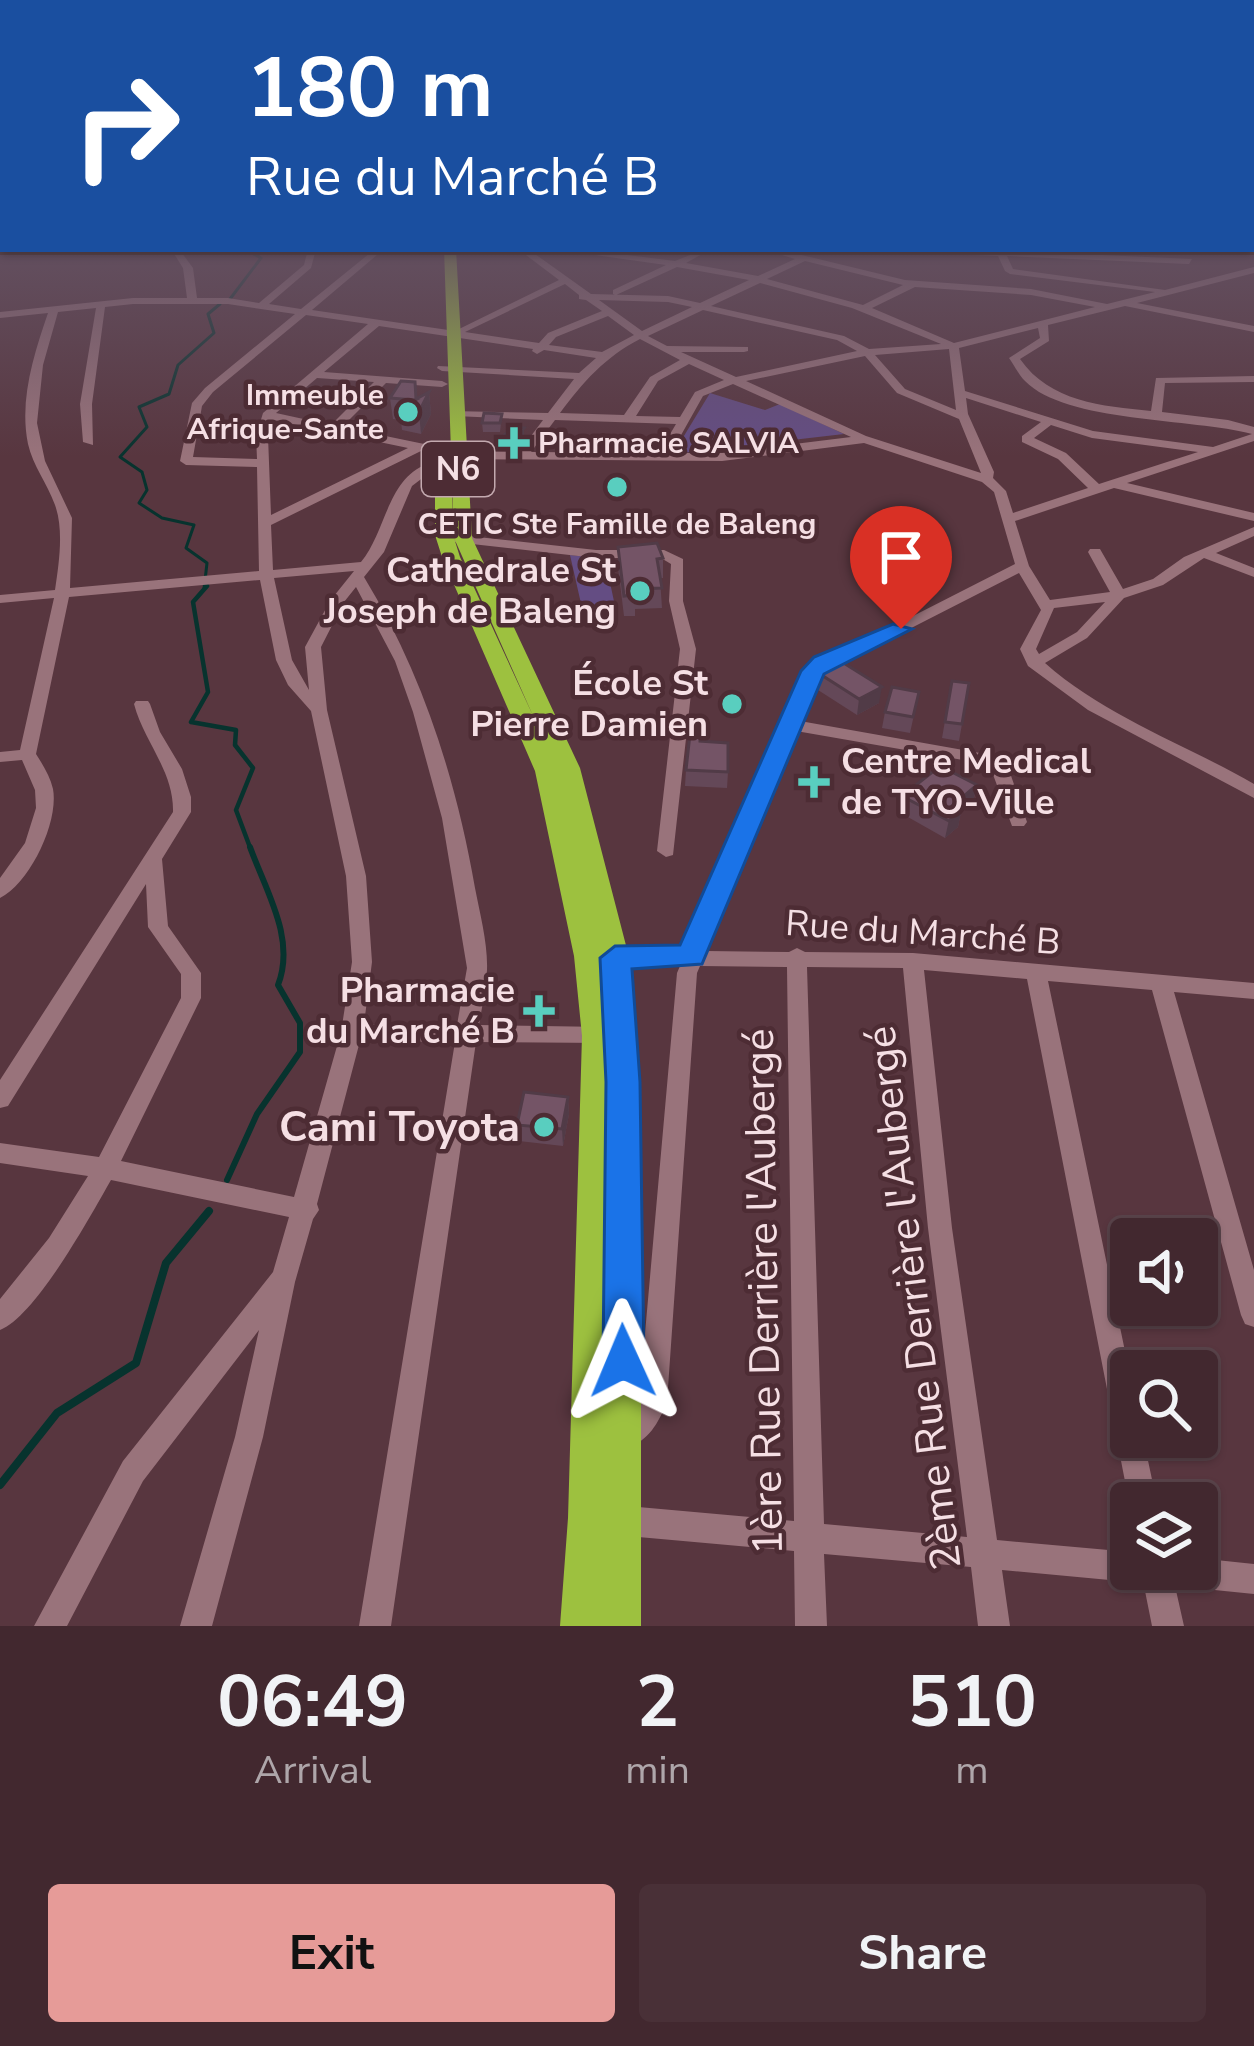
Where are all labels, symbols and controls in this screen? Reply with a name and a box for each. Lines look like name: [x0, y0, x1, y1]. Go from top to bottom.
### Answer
text: 180 m: [246, 31, 494, 146]
icon: right: [48, 48, 204, 204]
text: Rue du Marché B: [246, 140, 659, 214]
place label: Immeuble Afrique-Sante: [187, 375, 384, 450]
marker: Immeuble Afrique-Sante: [395, 399, 421, 425]
place label: Pharmacie SALVIA: [538, 423, 800, 464]
marker: Pharmacie SALVIA: [501, 430, 527, 456]
road number: N6: [422, 442, 494, 496]
marker: CETIC Ste Famille de Baleng: [604, 474, 630, 500]
place label: CETIC Ste Famille de Baleng: [418, 504, 816, 545]
pin: [850, 506, 952, 629]
icon: arrive: [868, 524, 934, 590]
place label: Cathedrale St Joseph de Baleng: [323, 546, 616, 636]
marker: Cathedrale St Joseph de Baleng: [627, 578, 653, 604]
place label: École St Pierre Damien: [470, 659, 708, 749]
marker: École St Pierre Damien: [719, 691, 745, 717]
place label: Centre Medical de TYO-Ville: [841, 737, 1092, 827]
marker: Centre Medical de TYO-Ville: [798, 766, 830, 798]
street label: Rue du Marché B: [784, 899, 1062, 967]
place label: Pharmacie du Marché B: [306, 966, 515, 1056]
marker: Pharmacie du Marché B: [526, 998, 552, 1024]
street label: 2ème Rue Derrière l'Aubergé: [852, 1023, 976, 1573]
street label: 1ère Rue Derrière l'Aubergé: [731, 1028, 797, 1556]
place label: Cami Toyota: [279, 1099, 520, 1156]
marker: Cami Toyota: [531, 1114, 557, 1140]
map controls: [1110, 1218, 1218, 1590]
button: sound: [1110, 1218, 1218, 1326]
position arrow: [560, 1298, 686, 1424]
button: search: [1110, 1350, 1218, 1458]
button: layers: [1110, 1482, 1218, 1590]
text: 06:49: [217, 1653, 408, 1751]
text: 2: [636, 1653, 679, 1751]
text: 510: [907, 1653, 1037, 1751]
text: Arrival: [254, 1744, 371, 1797]
text: min: [625, 1744, 690, 1797]
text: m: [955, 1744, 989, 1797]
button: Exit: [48, 1884, 615, 2022]
button: Share: [639, 1884, 1206, 2022]

